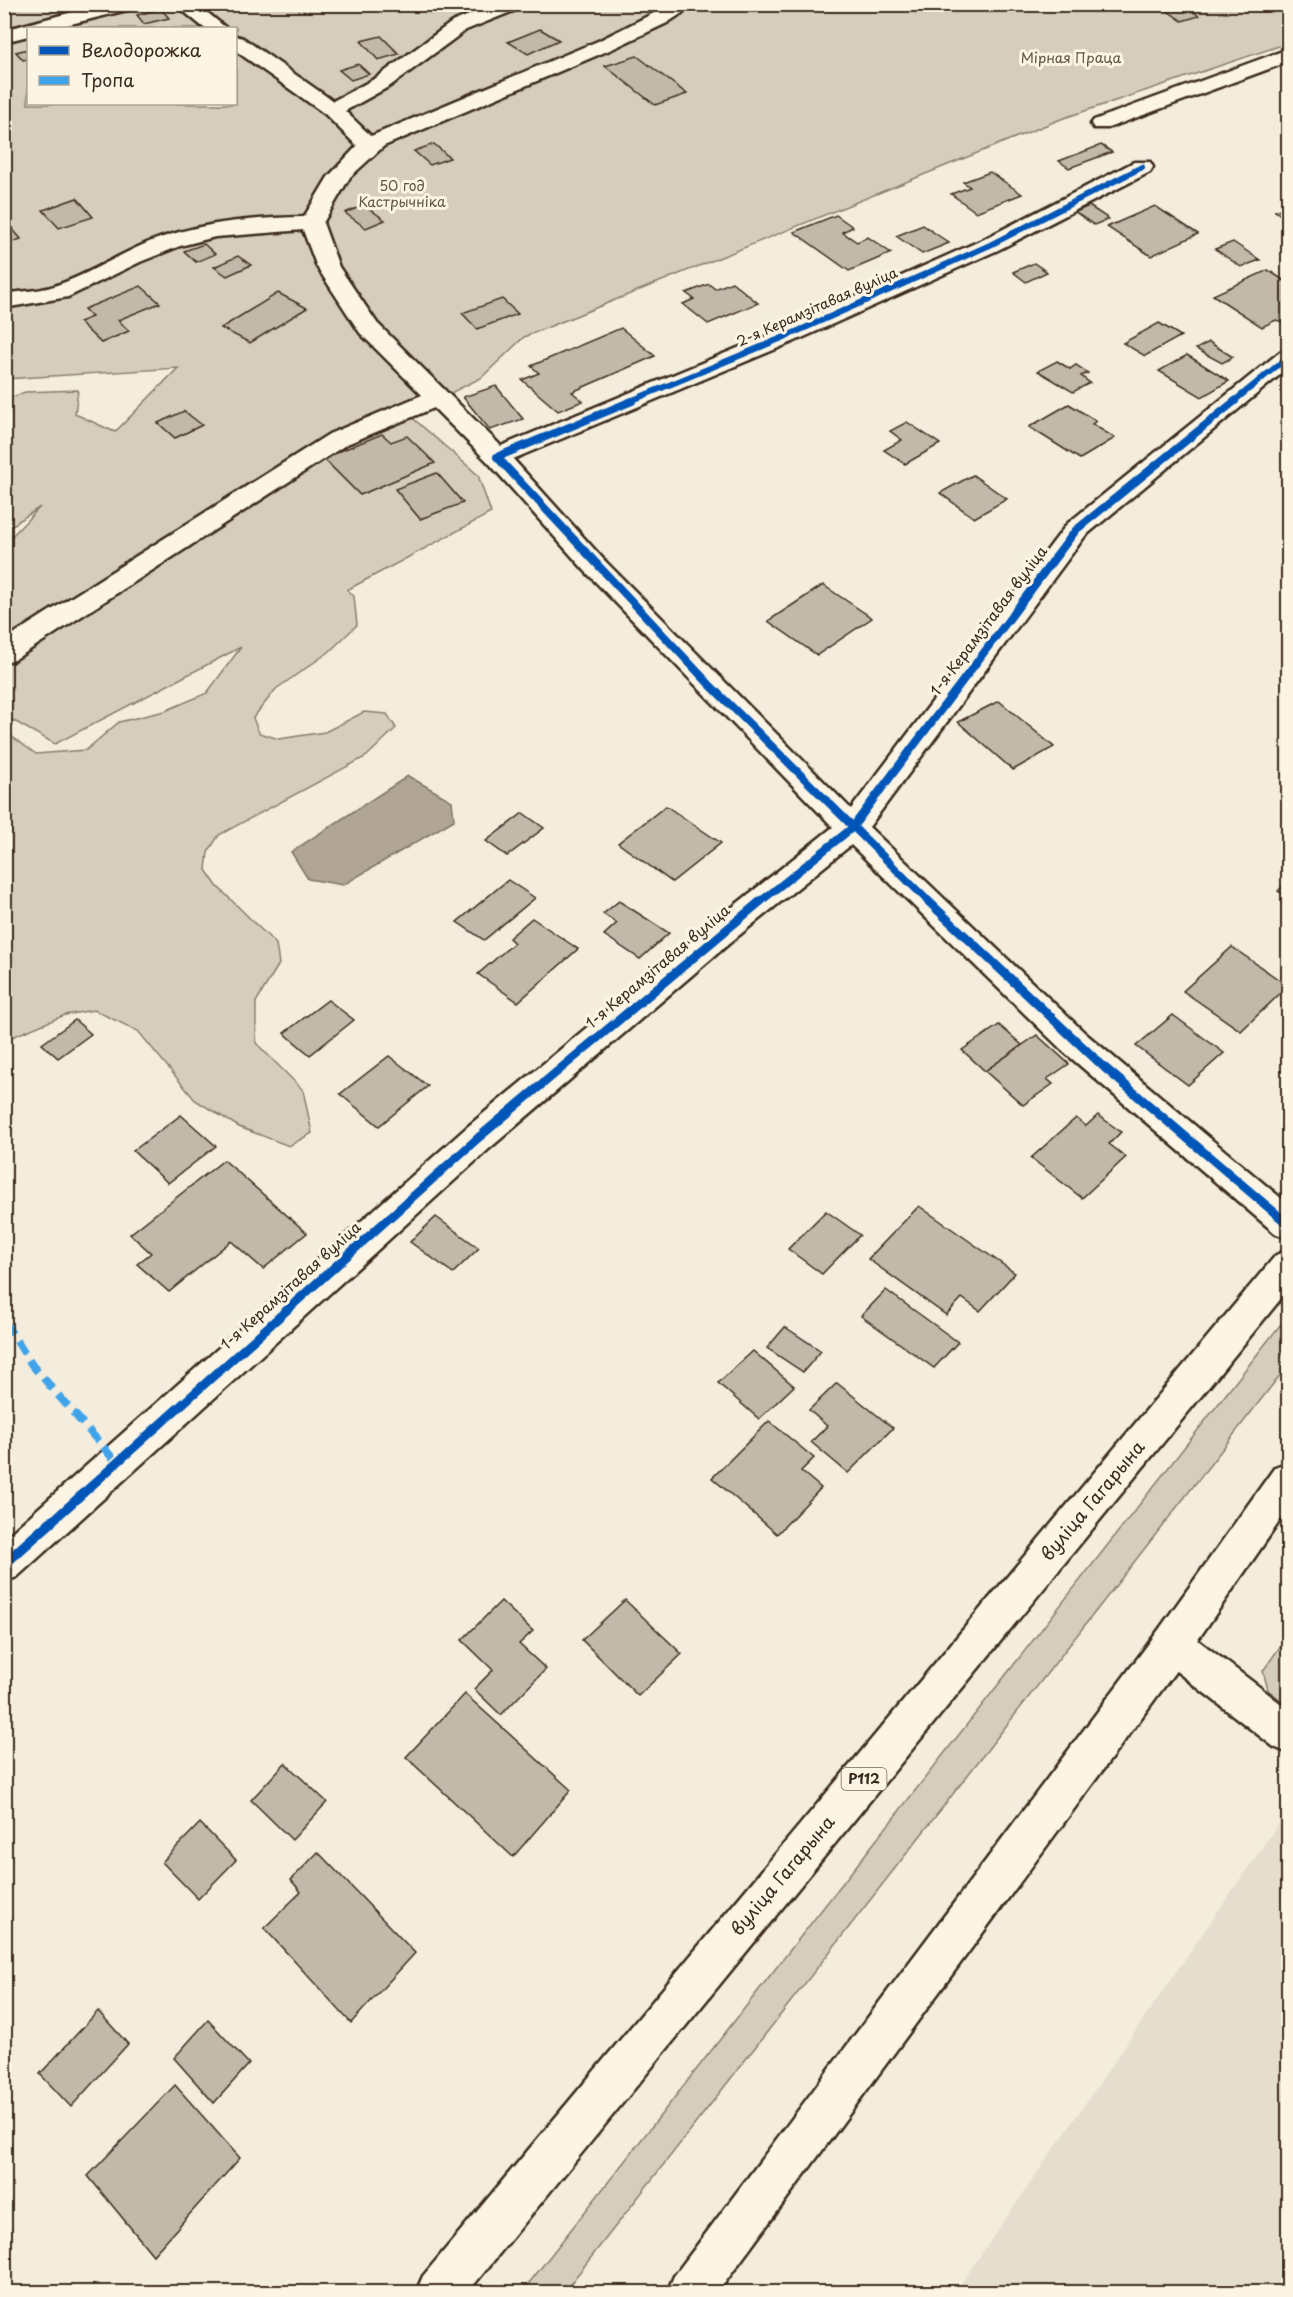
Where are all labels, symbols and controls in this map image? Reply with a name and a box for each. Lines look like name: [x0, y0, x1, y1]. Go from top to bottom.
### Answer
legend: [27, 27, 237, 105]
text: Велодорожка: [81, 36, 202, 63]
park label: Мірная Праца: [1021, 47, 1122, 68]
text: Тропа: [81, 66, 134, 93]
park label: 50 год Кастрычніка: [358, 175, 446, 212]
street label: 2-я Керамзітавая вуліца: [733, 261, 901, 352]
street label: 1-я Керамзітавая вуліца: [924, 540, 1052, 700]
street label: 1-я Керамзітавая вуліца: [580, 898, 735, 1033]
street label: 1-я Керамзітавая вуліца: [214, 1215, 366, 1355]
street label: вуліца Гагарына: [1033, 1433, 1151, 1566]
road number: Р112: [842, 1768, 886, 1790]
street label: вуліца Гагарына: [723, 1808, 841, 1941]

